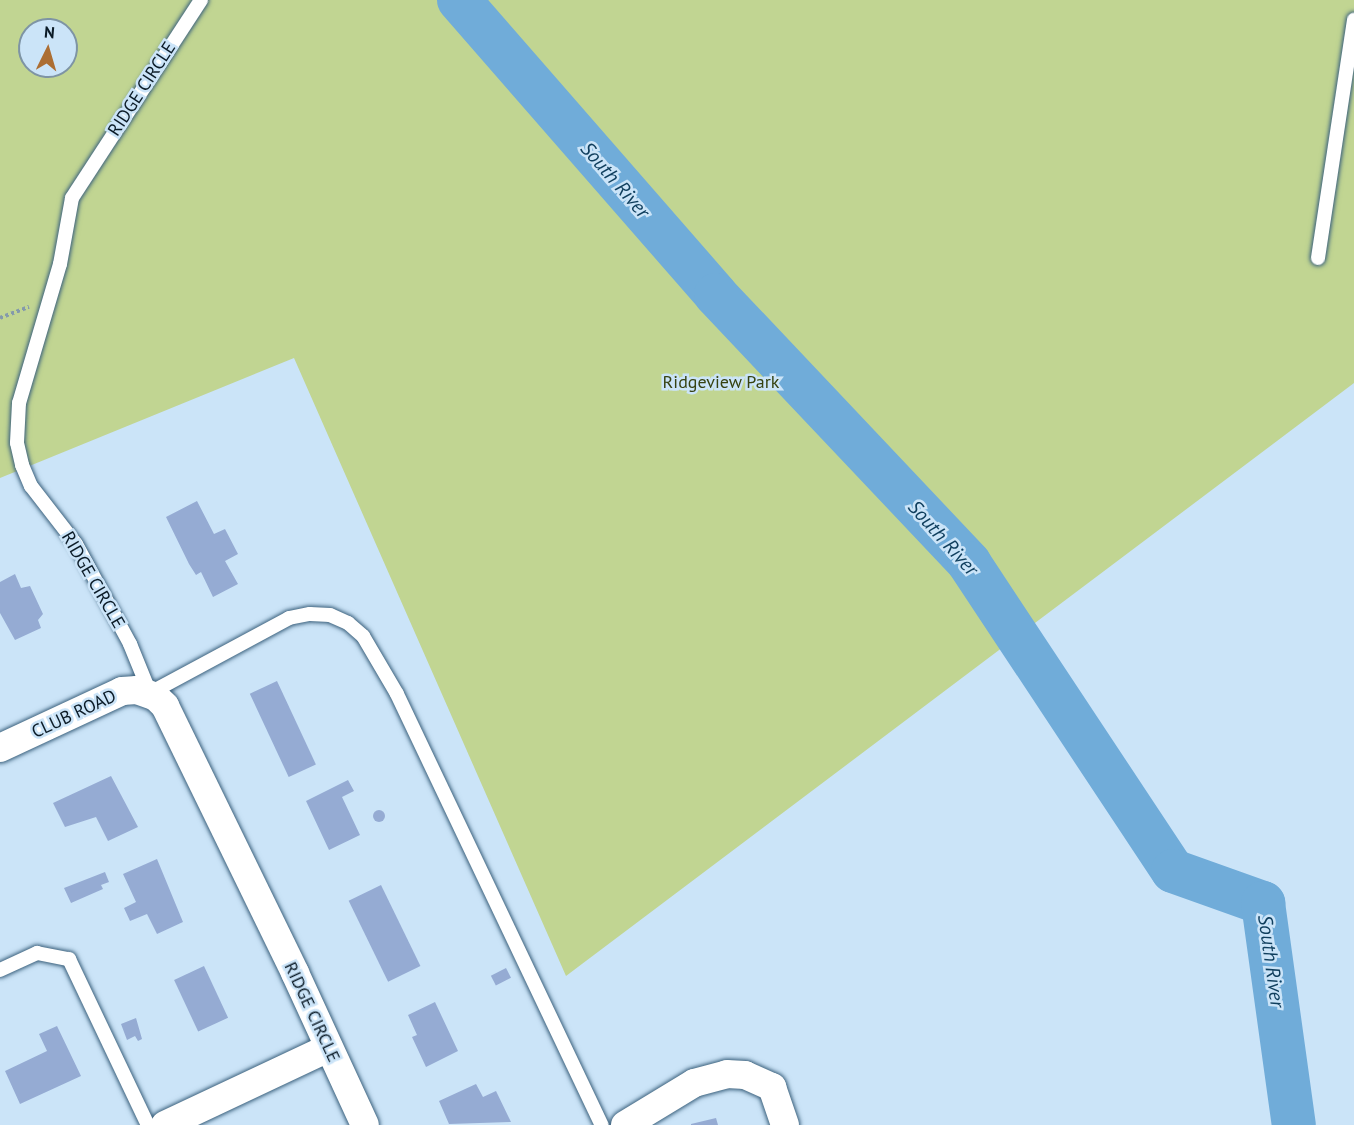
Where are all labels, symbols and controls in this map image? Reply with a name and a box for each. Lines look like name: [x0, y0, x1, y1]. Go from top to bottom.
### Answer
north arrow: [18, 18, 78, 78]
text: N: [43, 22, 55, 42]
street label: RIDGE CIRCLE: [104, 38, 180, 140]
water label: South River: [575, 137, 655, 223]
park label: Ridgeview Park: [662, 371, 780, 393]
water label: South River: [903, 495, 983, 581]
street label: RIDGE CIRCLE: [57, 528, 129, 632]
street label: CLUB ROAD: [28, 685, 120, 743]
water label: South River: [1253, 913, 1289, 1009]
street label: RIDGE CIRCLE: [279, 959, 345, 1065]

